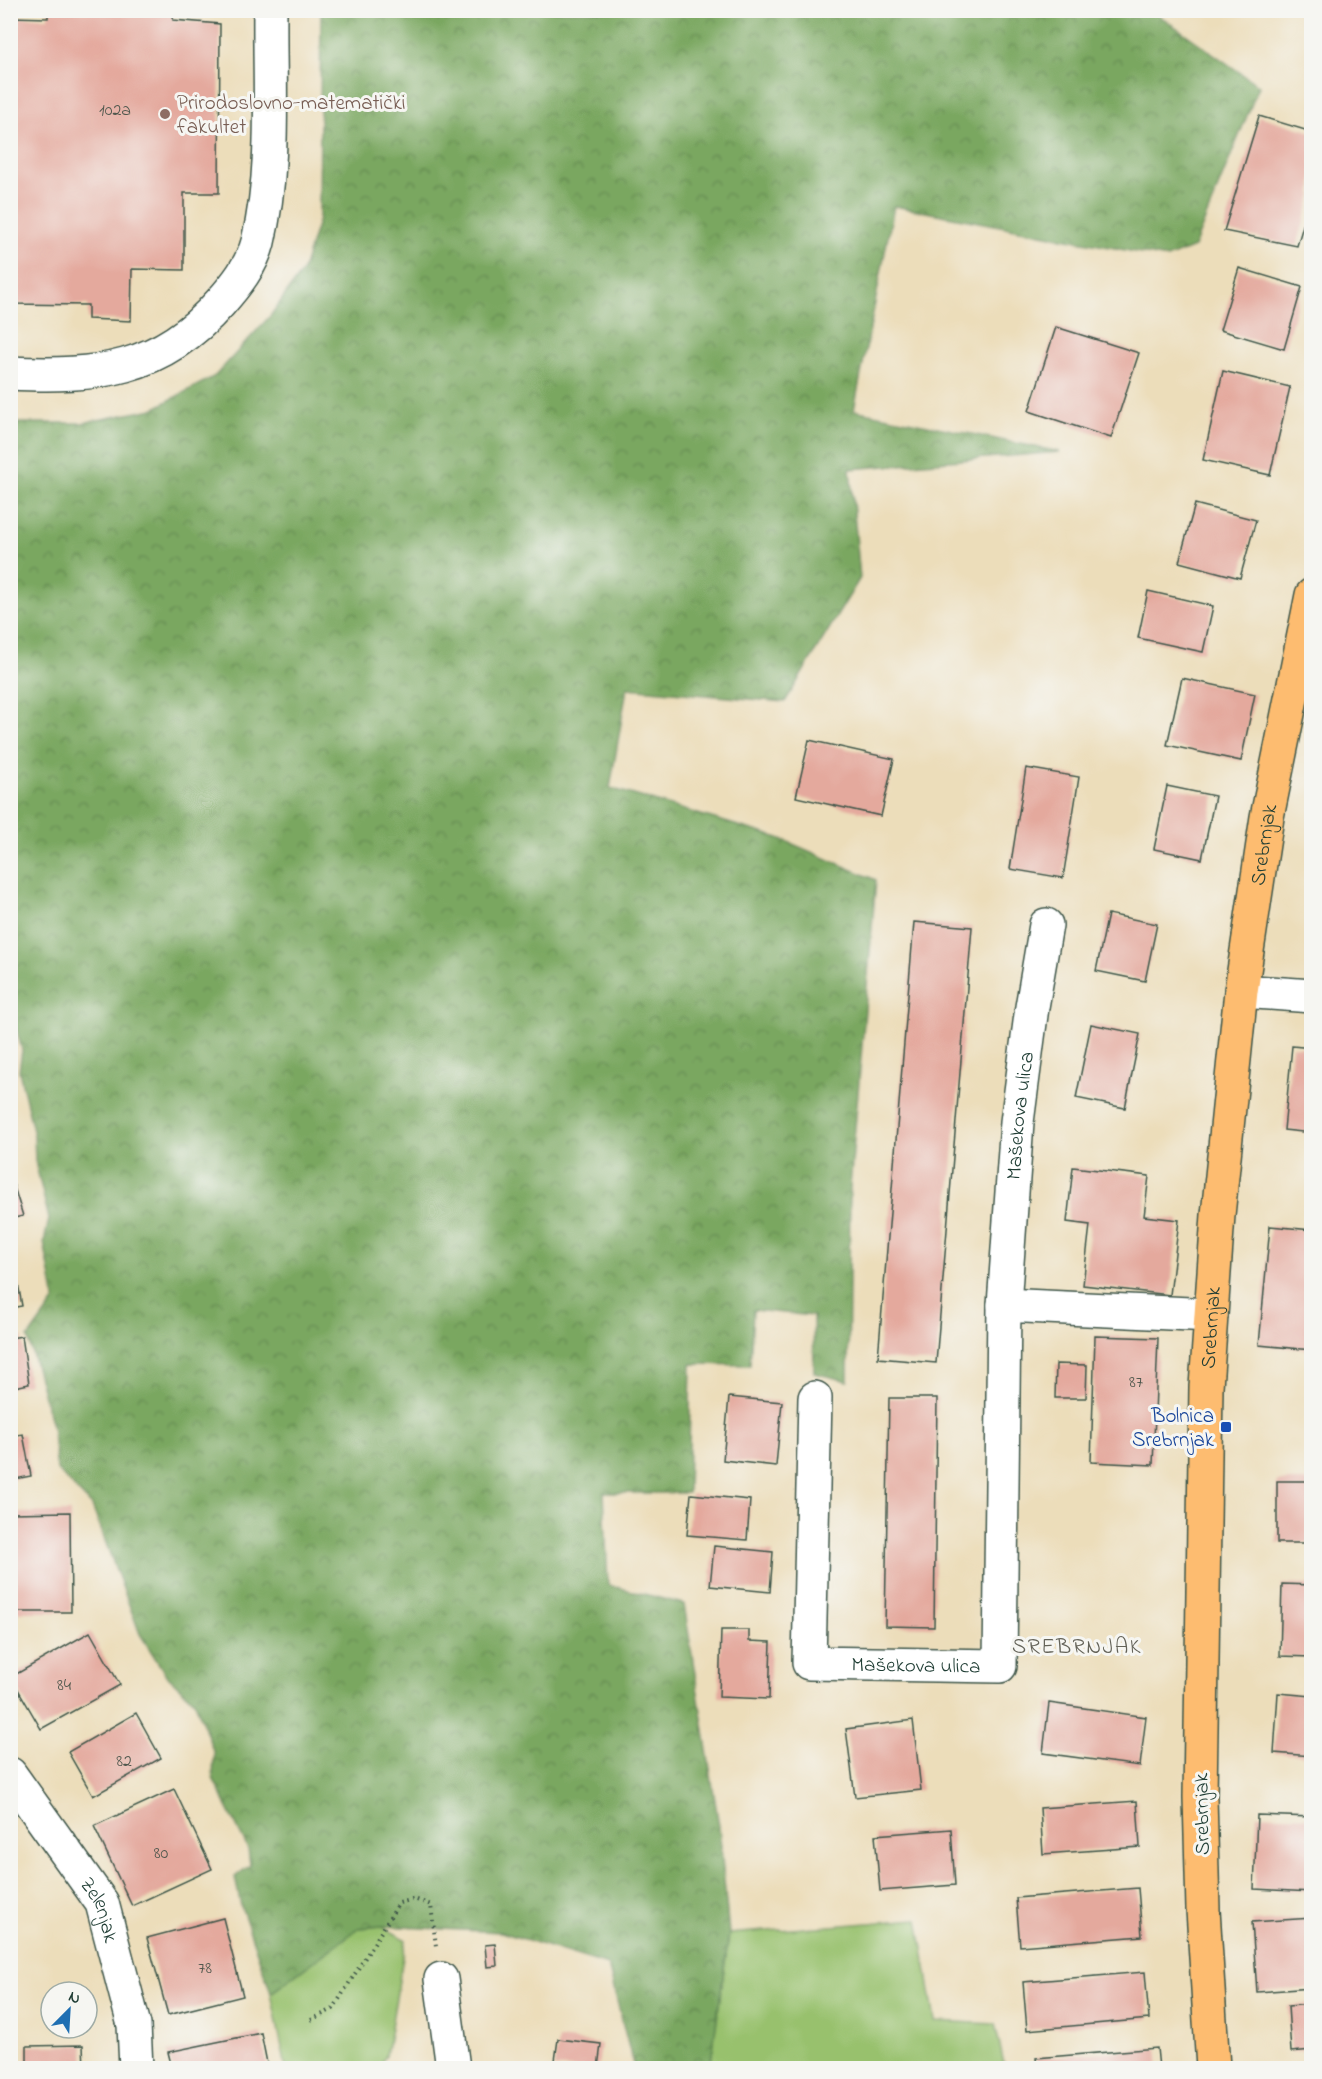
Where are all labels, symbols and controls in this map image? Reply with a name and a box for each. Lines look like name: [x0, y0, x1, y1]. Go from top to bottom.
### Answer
place label: Prirodoslovno-matematički fakultet: [177, 89, 406, 143]
house number: 102a: [99, 98, 131, 124]
marker: Prirodoslovno-matematički fakultet: [158, 107, 172, 121]
street label: Srebrnjak: [1244, 801, 1286, 888]
street label: Mašekova ulica: [1000, 1050, 1043, 1181]
street label: Srebrnjak: [1194, 1285, 1230, 1370]
house number: 87: [1129, 1370, 1144, 1396]
place label: Bolnica Srebrnjak: [1132, 1402, 1215, 1456]
marker: Bolnica Srebrnjak: [1219, 1420, 1233, 1434]
district label: SREBRNJAK: [1012, 1632, 1142, 1664]
street label: Mašekova ulica: [851, 1651, 981, 1683]
house number: 84: [57, 1673, 72, 1699]
house number: 82: [116, 1749, 132, 1775]
street label: Srebrnjak: [1187, 1772, 1219, 1855]
house number: 80: [154, 1841, 168, 1867]
street label: Zelenjak: [71, 1872, 125, 1947]
house number: 78: [198, 1956, 212, 1982]
north arrow: [39, 1980, 99, 2040]
text: N: [64, 1985, 84, 2011]

